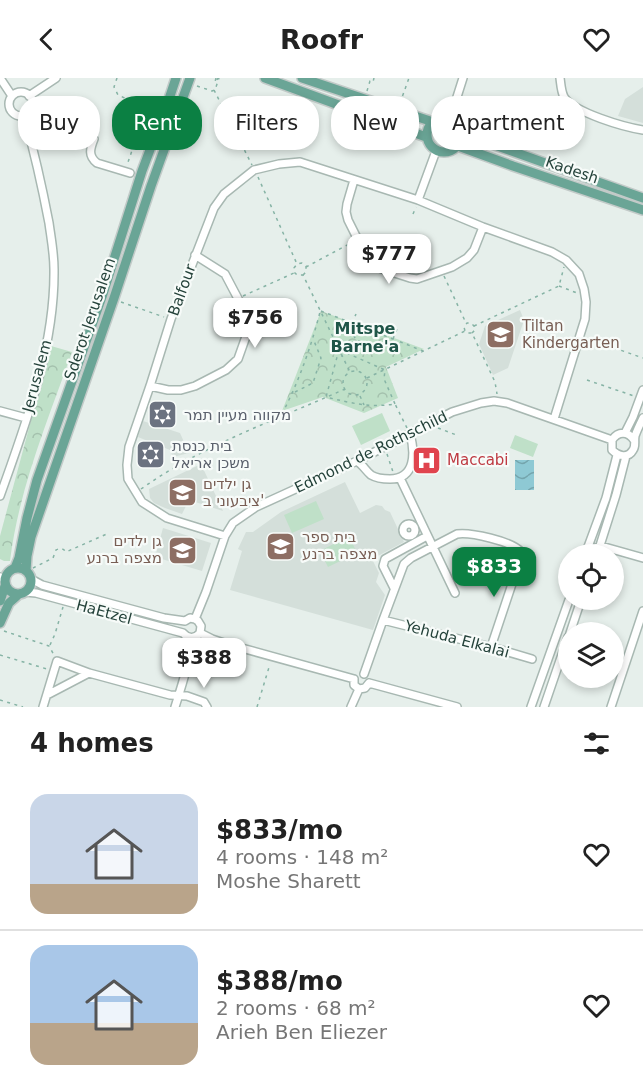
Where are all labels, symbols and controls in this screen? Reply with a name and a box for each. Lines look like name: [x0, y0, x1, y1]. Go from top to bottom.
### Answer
icon: back: [30, 23, 63, 56]
icon: heart: [580, 23, 613, 56]
text: Roofr: [280, 24, 363, 55]
chip: Buy: [18, 96, 100, 150]
chip: Rent: [112, 96, 202, 150]
chip: Filters: [214, 96, 319, 150]
chip: New: [331, 96, 419, 150]
chip: Apartment: [431, 96, 585, 150]
street label: Kadesh: [543, 153, 601, 187]
pin: $777: [353, 234, 425, 285]
text: $777: [361, 241, 417, 265]
street label: Sderot Jerusalem: [61, 255, 119, 383]
street label: Balfour: [164, 261, 200, 318]
pin: $756: [219, 298, 291, 349]
text: $756: [227, 305, 283, 329]
place label: Tiltan Kindergarten: [521, 317, 620, 352]
district label: Mitspe Barne'a: [331, 319, 399, 356]
school or university icon: Tiltan Kindergarten: [485, 319, 517, 351]
street label: Jerusalem: [18, 338, 55, 415]
synagogue icon: מקווה מעיין תמר: [147, 399, 179, 431]
place label: מקווה מעיין תמר: [184, 406, 291, 424]
street label: Edmond de Rothschild: [292, 407, 450, 497]
place label: בית כנסת משכן אריאל: [172, 437, 250, 472]
synagogue icon: בית כנסת משכן אריאל: [135, 439, 167, 471]
hospital icon: Maccabi: [410, 444, 442, 476]
place label: Maccabi: [447, 451, 509, 469]
place label: גן ילדים ציבעוני ב': [203, 475, 264, 510]
school or university icon: גן ילדים ציבעוני ב': [166, 477, 198, 509]
place label: בית ספר מצפה ברנע: [302, 528, 378, 563]
school or university icon: בית ספר מצפה ברנע: [265, 530, 297, 562]
place label: גן ילדים מצפה ברנע: [86, 532, 162, 567]
school or university icon: גן ילדים מצפה ברנע: [167, 534, 199, 566]
map controls: [558, 544, 624, 688]
button: locate: [558, 544, 624, 610]
pin: $833: [458, 547, 530, 598]
text: $833: [466, 554, 522, 578]
street label: HaEtzel: [74, 596, 134, 628]
street label: Yehuda Elkalai: [402, 616, 511, 662]
button: layers: [558, 622, 624, 688]
pin: $388: [168, 638, 240, 689]
text: $388: [176, 645, 232, 669]
icon: filters: [580, 727, 613, 760]
text: 4 homes: [30, 728, 154, 758]
text: $833/mo: [216, 815, 343, 845]
icon: home: [78, 818, 150, 890]
icon: heart: [580, 838, 613, 871]
text: 4 rooms · 148 m²: [216, 845, 388, 869]
text: Moshe Sharett: [216, 869, 361, 893]
text: $388/mo: [216, 966, 343, 996]
icon: home: [78, 969, 150, 1041]
icon: heart: [580, 989, 613, 1022]
text: 2 rooms · 68 m²: [216, 996, 376, 1020]
text: Arieh Ben Eliezer: [216, 1020, 387, 1044]

